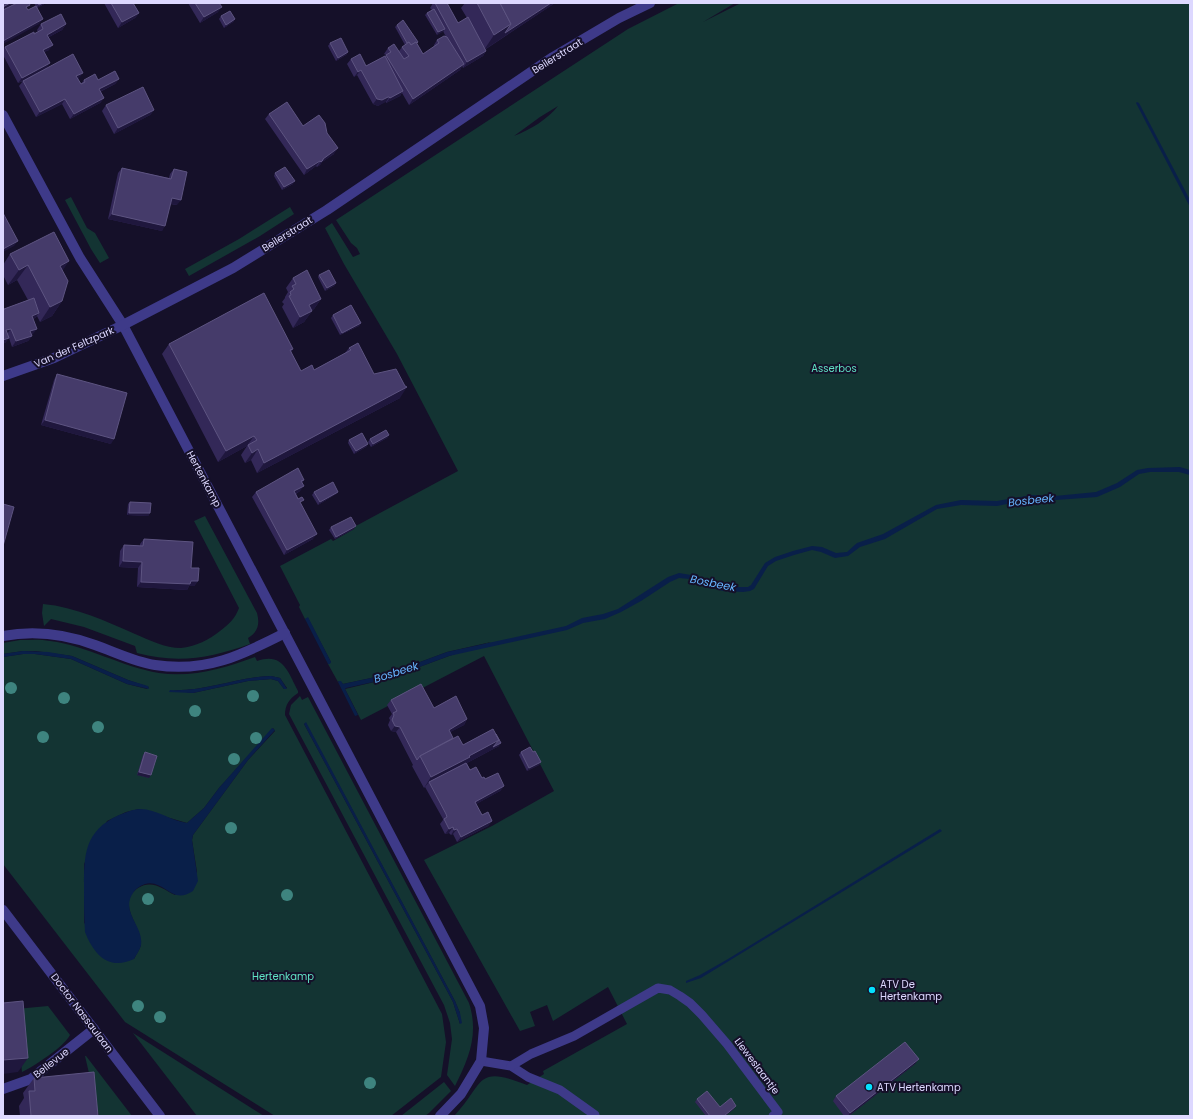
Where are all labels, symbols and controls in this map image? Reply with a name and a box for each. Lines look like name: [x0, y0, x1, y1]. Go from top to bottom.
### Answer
street label: Beilerstraat: [529, 34, 585, 77]
street label: Beilerstraat: [259, 212, 315, 255]
street label: Van der Feltzpark: [32, 322, 117, 371]
park label: Asserbos: [811, 361, 857, 376]
street label: Hertenkamp: [183, 448, 225, 510]
water label: Bosbeek: [1007, 489, 1056, 510]
water label: Bosbeek: [689, 571, 739, 596]
water label: Bosbeek: [372, 657, 422, 687]
park label: Hertenkamp: [252, 969, 314, 984]
street label: Doctor Nassaulaan: [47, 970, 117, 1056]
place label: ATV De Hertenkamp: [880, 977, 942, 1004]
marker: ATV De Hertenkamp: [867, 985, 877, 995]
street label: Lieweslaantje: [731, 1035, 783, 1097]
street label: Bellevue: [30, 1044, 72, 1082]
place label: ATV Hertenkamp: [877, 1080, 961, 1095]
marker: ATV Hertenkamp: [864, 1082, 874, 1092]

